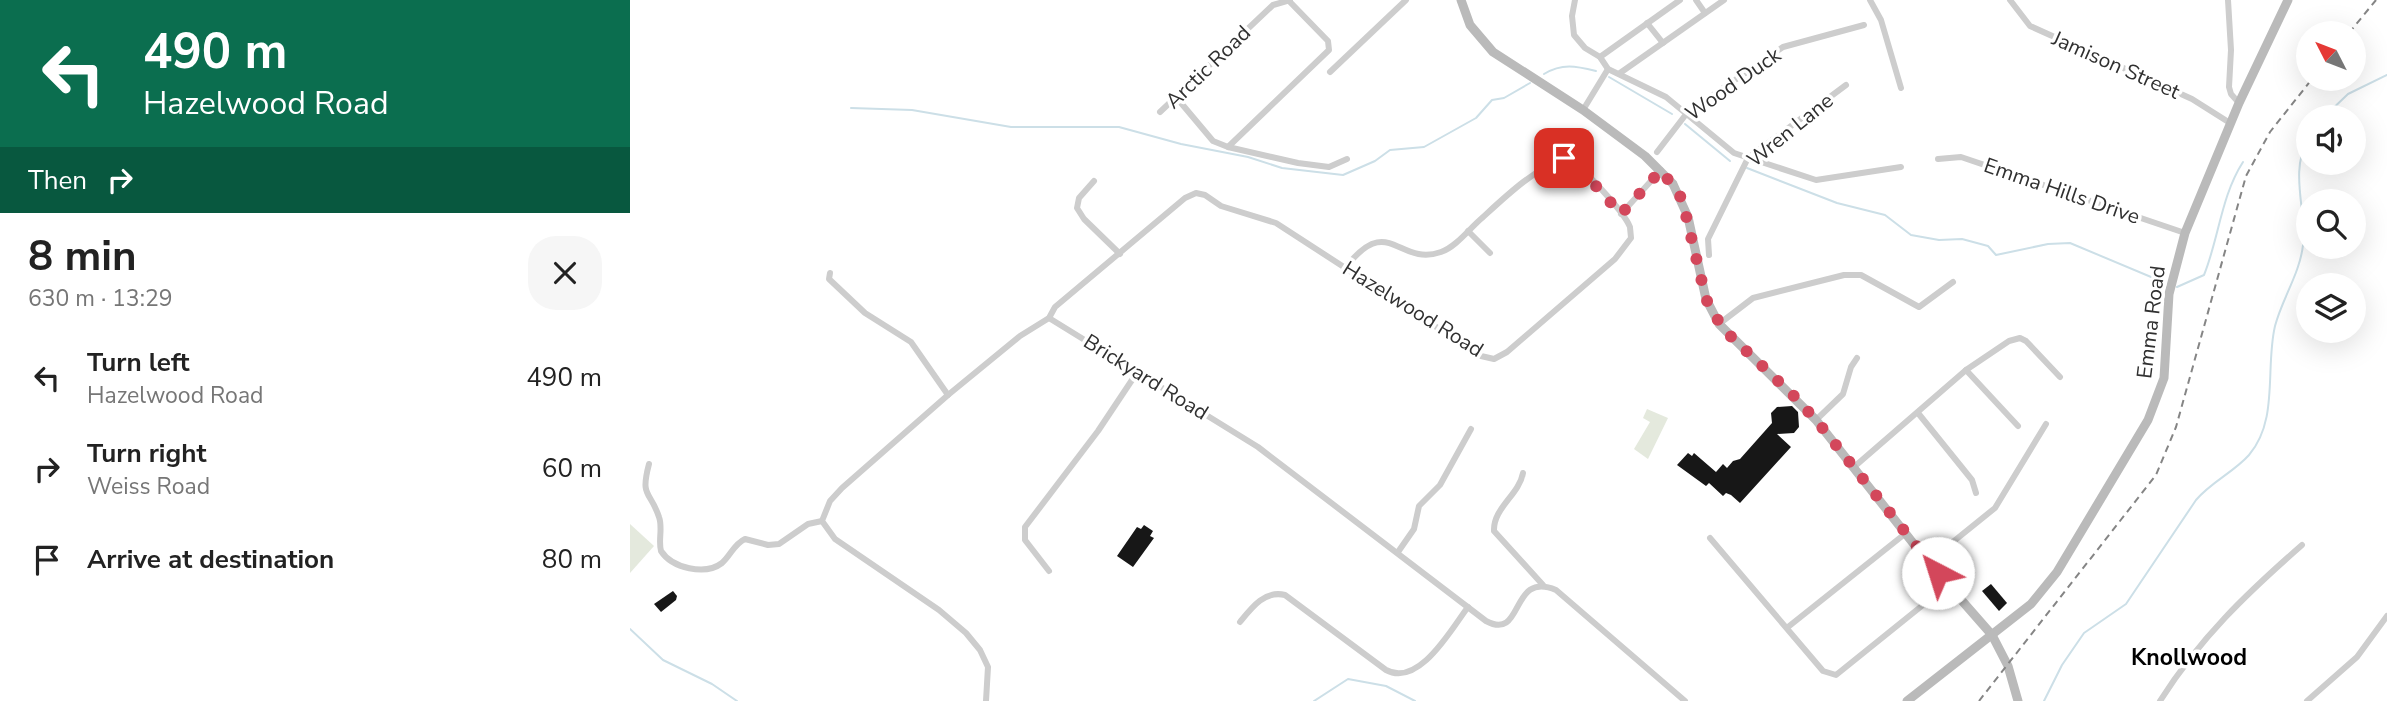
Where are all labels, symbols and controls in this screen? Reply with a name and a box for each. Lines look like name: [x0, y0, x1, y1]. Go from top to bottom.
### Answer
text: 490 m: [143, 18, 287, 85]
street label: Arctic Road: [1159, 19, 1257, 115]
north arrow: [2296, 21, 2366, 91]
map controls: [2296, 21, 2366, 343]
street label: Jamison Street: [2047, 24, 2185, 106]
icon: left: [28, 28, 119, 119]
street label: Wood Duck: [1680, 41, 1787, 127]
text: Hazelwood Road: [143, 82, 389, 125]
street label: Wren Lane: [1741, 87, 1839, 173]
button: sound: [2296, 105, 2366, 175]
pin: [1534, 128, 1594, 188]
icon: arrive: [1545, 139, 1583, 177]
street label: Emma Hills Drive: [1980, 151, 2144, 231]
icon: right: [101, 161, 139, 199]
text: Then: [28, 163, 87, 198]
button: search: [2296, 189, 2366, 259]
text: 8 min: [28, 228, 137, 285]
button: close: [528, 236, 602, 310]
street label: Hazelwood Road: [1337, 254, 1489, 364]
street label: Emma Road: [2130, 264, 2172, 380]
button: layers: [2296, 273, 2366, 343]
text: 630 m · 13:29: [28, 283, 173, 314]
street label: Brickyard Road: [1078, 327, 1214, 427]
text: Turn left: [87, 345, 190, 380]
icon: left: [28, 359, 66, 397]
text: 490 m: [526, 360, 602, 395]
text: Hazelwood Road: [87, 380, 263, 411]
text: Turn right: [87, 436, 206, 471]
icon: right: [28, 450, 66, 488]
text: 60 m: [542, 451, 602, 486]
text: Weiss Road: [87, 471, 210, 502]
position arrow: [1901, 536, 1975, 610]
icon: arrive: [28, 541, 66, 579]
text: Arrive at destination: [87, 542, 334, 577]
text: 80 m: [542, 542, 602, 577]
district label: Knollwood: [2131, 642, 2247, 673]

